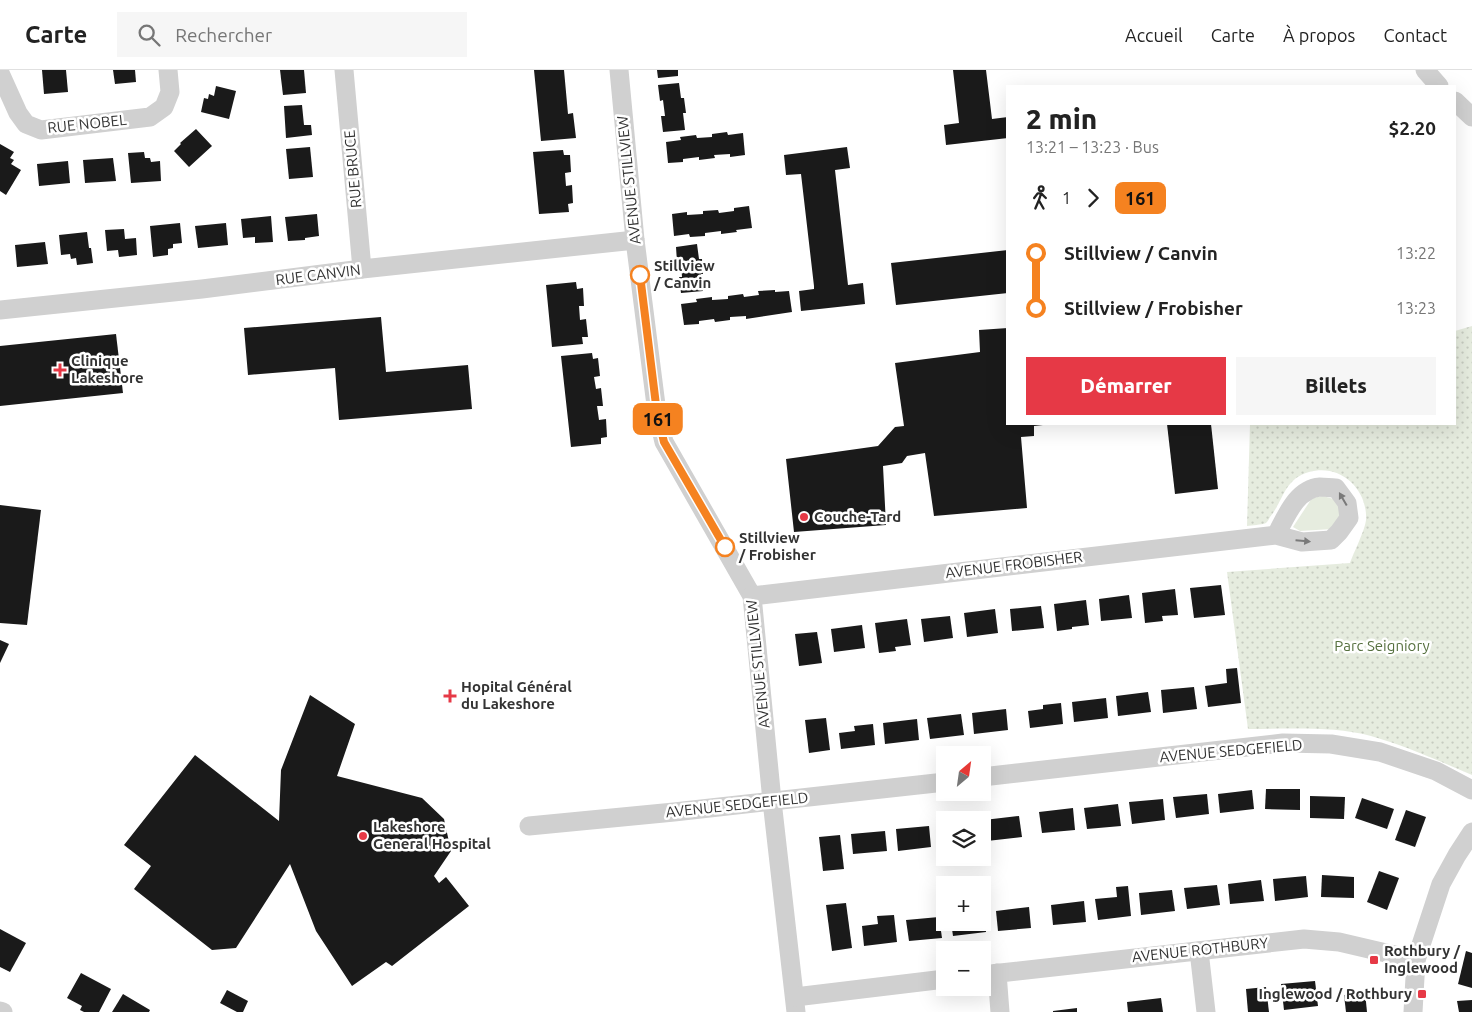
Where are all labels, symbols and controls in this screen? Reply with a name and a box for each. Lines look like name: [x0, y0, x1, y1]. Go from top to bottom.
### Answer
search box: [117, 12, 467, 57]
text: Carte: [25, 21, 87, 48]
icon: search: [135, 21, 163, 49]
text: Rechercher: [175, 24, 272, 46]
text: Accueil: [1125, 25, 1183, 45]
text: Carte: [1211, 25, 1255, 45]
text: À propos: [1283, 25, 1355, 45]
text: Contact: [1383, 25, 1447, 45]
text: 2 min: [1026, 103, 1097, 134]
street label: RUE NOBEL: [47, 111, 128, 136]
street label: AVENUE STILLVIEW: [613, 115, 644, 245]
text: $2.20: [1388, 117, 1436, 139]
street label: RUE BRUCE: [341, 129, 364, 209]
text: 13:21 – 13:23 · Bus: [1026, 138, 1159, 156]
icon: walk: [1026, 184, 1054, 212]
icon: forward: [1079, 184, 1107, 212]
text: 161: [1125, 188, 1156, 208]
text: 1: [1062, 189, 1071, 207]
text: Stillview / Canvin: [1064, 242, 1218, 264]
text: 13:22: [1396, 244, 1436, 262]
place label: Stillview / Canvin: [653, 257, 715, 291]
street label: RUE CANVIN: [274, 261, 361, 288]
marker: Stillview / Canvin: [630, 265, 650, 285]
text: Stillview / Frobisher: [1064, 297, 1243, 319]
text: 13:23: [1396, 299, 1436, 317]
place label: Clinique Lakeshore: [71, 352, 144, 386]
button: Démarrer: [1026, 357, 1226, 415]
button: Billets: [1236, 357, 1436, 415]
marker: Clinique Lakeshore: [53, 363, 67, 377]
line badge: 161: [629, 403, 687, 435]
text: 161: [643, 409, 673, 429]
one-way arrow: [1339, 492, 1347, 507]
place label: Couche-Tard: [814, 508, 901, 525]
marker: Couche-Tard: [798, 511, 810, 523]
place label: Stillview / Frobisher: [738, 529, 817, 563]
marker: Stillview / Frobisher: [715, 537, 735, 557]
one-way arrow: [1295, 537, 1311, 545]
street label: AVENUE FROBISHER: [944, 548, 1083, 581]
street label: AVENUE STILLVIEW: [742, 599, 773, 729]
park label: Parc Seigniory: [1334, 637, 1430, 654]
place label: Hopital Général du Lakeshore: [461, 678, 572, 712]
marker: Hopital Général du Lakeshore: [443, 689, 457, 703]
street label: AVENUE SEDGEFIELD: [1159, 736, 1303, 765]
north arrow: [936, 746, 991, 801]
map controls: [936, 746, 991, 996]
street label: AVENUE SEDGEFIELD: [665, 789, 809, 820]
button: layers: [936, 811, 991, 866]
place label: Lakeshore General Hospital: [373, 818, 491, 852]
marker: Lakeshore General Hospital: [357, 830, 369, 842]
button: +: [936, 876, 991, 931]
street label: AVENUE ROTHBURY: [1131, 934, 1269, 965]
button: −: [936, 941, 991, 996]
place label: Rothbury / Inglewood: [1384, 942, 1461, 976]
marker: Rothbury / Inglewood: [1368, 954, 1380, 966]
place label: Inglewood / Rothbury: [1259, 985, 1412, 1002]
marker: Inglewood / Rothbury: [1416, 988, 1428, 1000]

